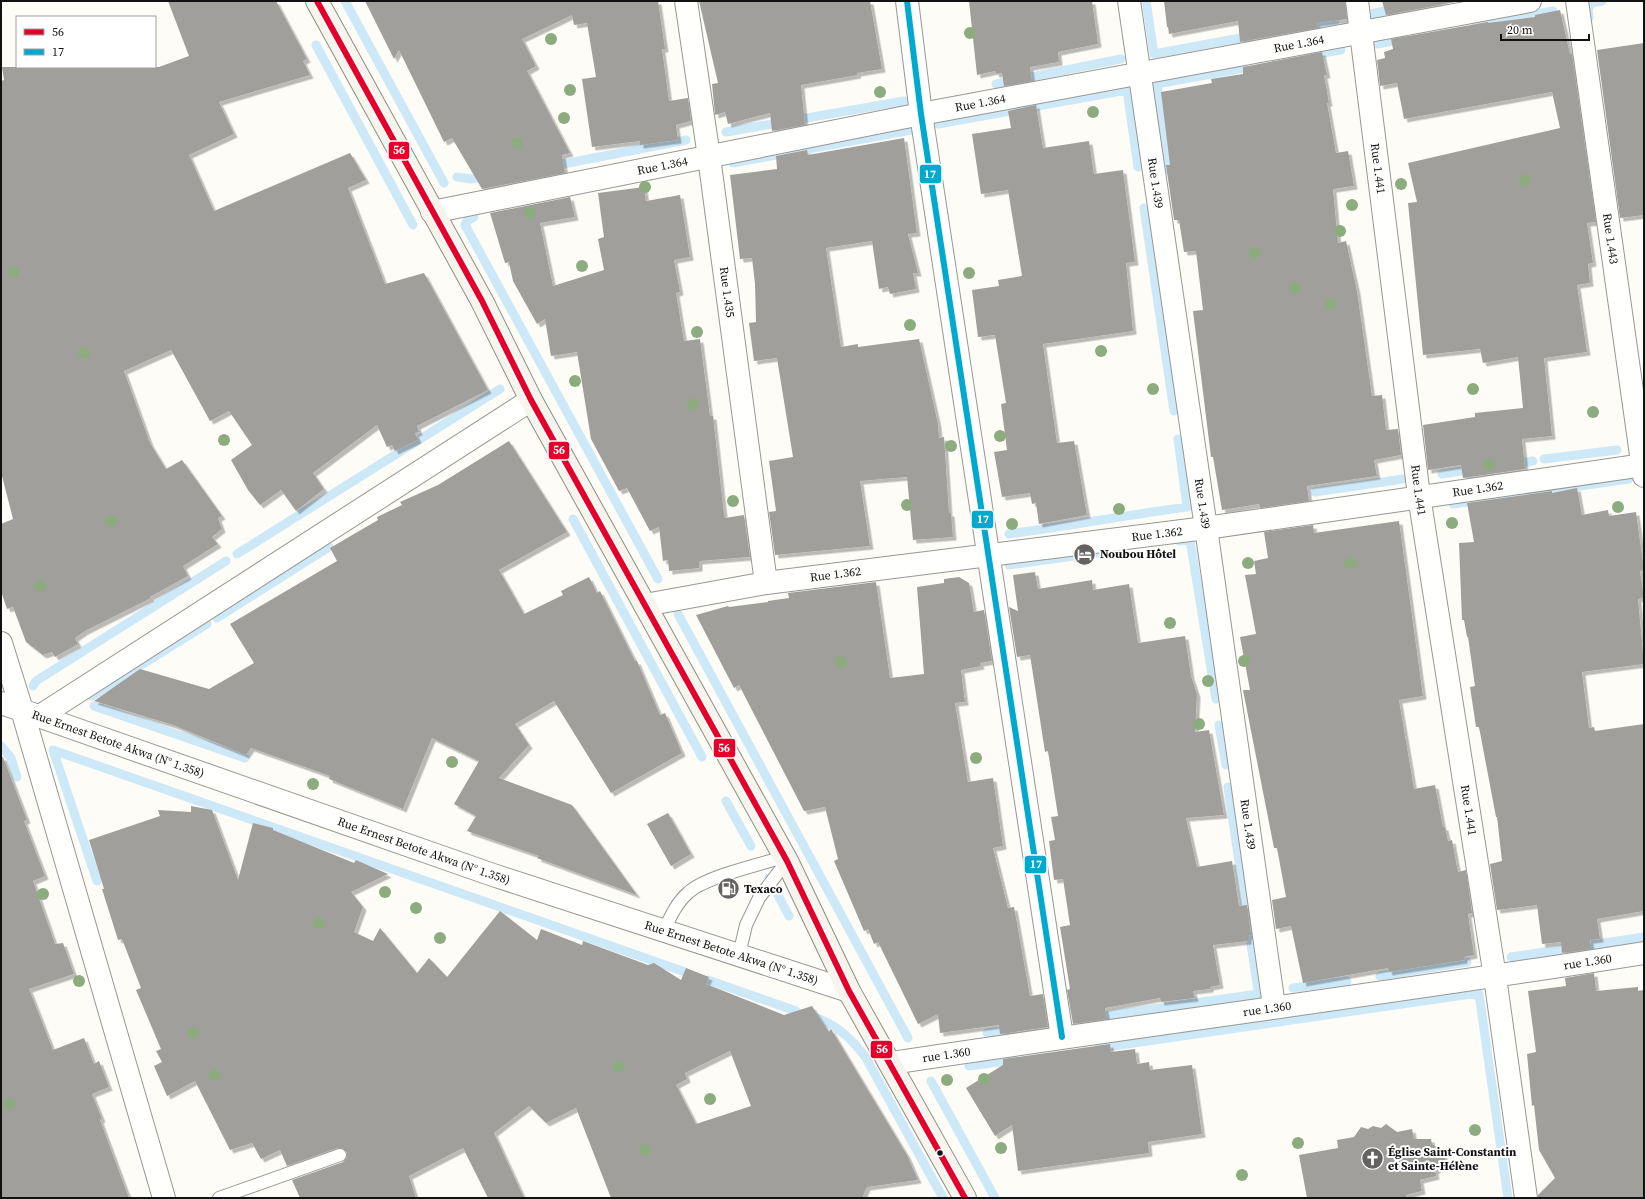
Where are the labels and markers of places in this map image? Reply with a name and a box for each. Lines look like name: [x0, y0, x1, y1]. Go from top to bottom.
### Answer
hotel icon: Noubou Hôtel: [1071, 541, 1097, 567]
place label: Noubou Hôtel: [1100, 546, 1176, 562]
fuel station icon: Texaco: [716, 876, 742, 902]
place label: Texaco: [744, 881, 783, 897]
place label: Église Saint-Constantin et Sainte-Hélène: [1388, 1144, 1517, 1174]
church icon: Église Saint-Constantin et Sainte-Hélène: [1359, 1146, 1385, 1172]
unlabelled marker: [935, 1148, 945, 1158]

